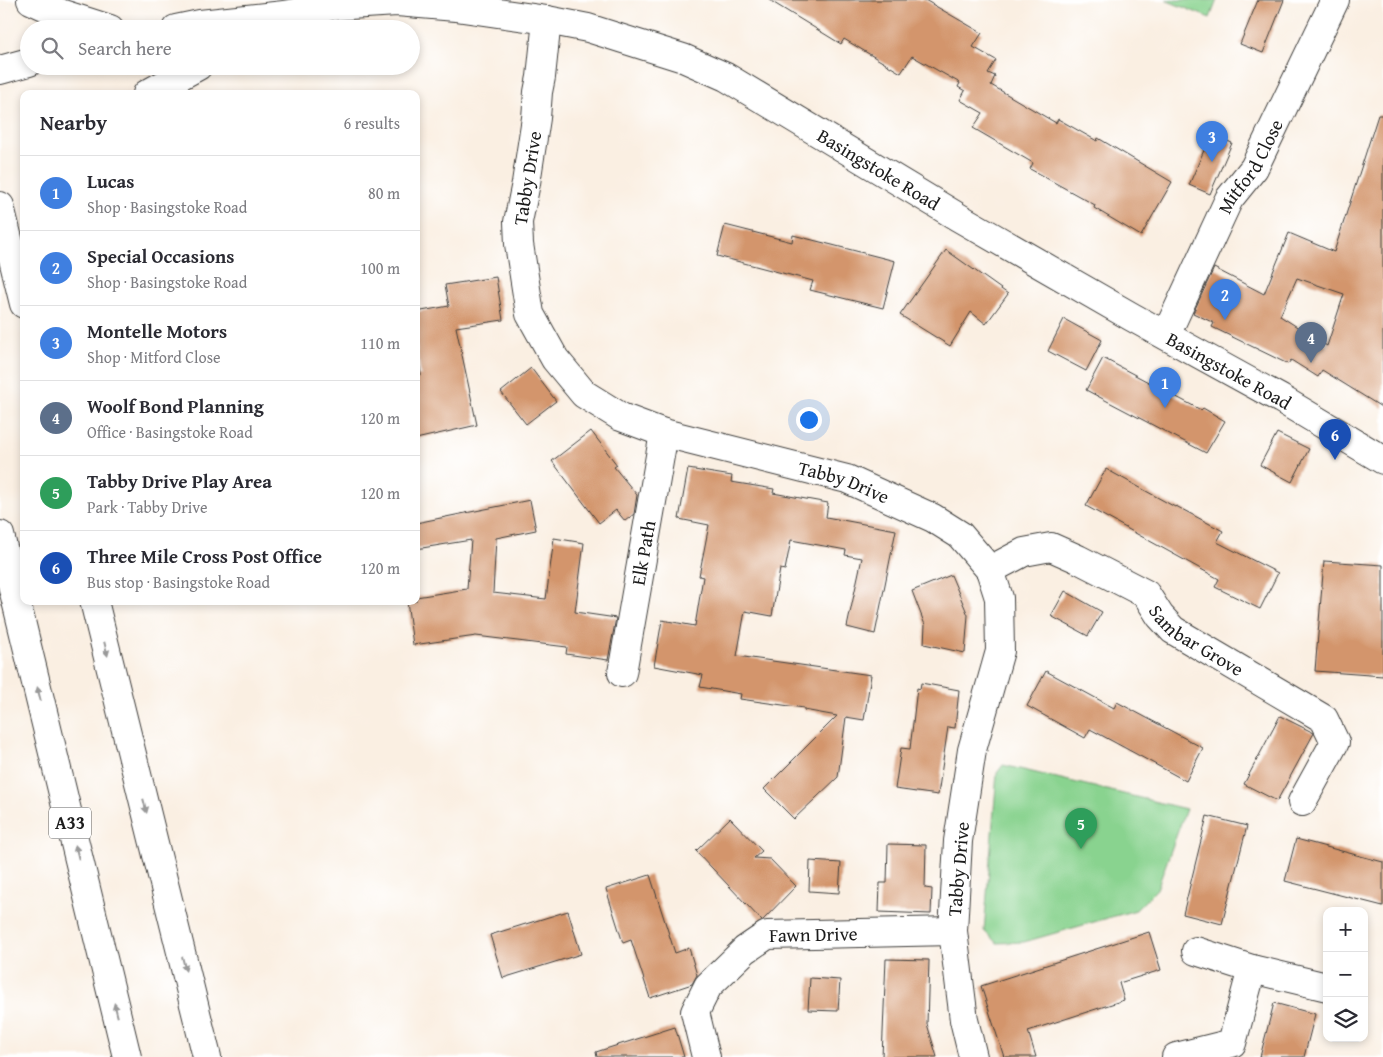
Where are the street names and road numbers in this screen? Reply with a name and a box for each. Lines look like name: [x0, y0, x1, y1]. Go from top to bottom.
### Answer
street label: Mitford Close: [1210, 114, 1290, 218]
street label: Basingstoke Road: [812, 121, 946, 218]
street label: Tabby Drive: [506, 129, 548, 227]
street label: Basingstoke Road: [1162, 325, 1298, 417]
street label: Tabby Drive: [795, 453, 894, 510]
street label: Elk Path: [624, 518, 663, 587]
street label: Sambar Grove: [1142, 599, 1249, 683]
road number: A33: [49, 808, 91, 838]
street label: Tabby Drive: [940, 820, 976, 917]
street label: Fawn Drive: [769, 919, 858, 949]

